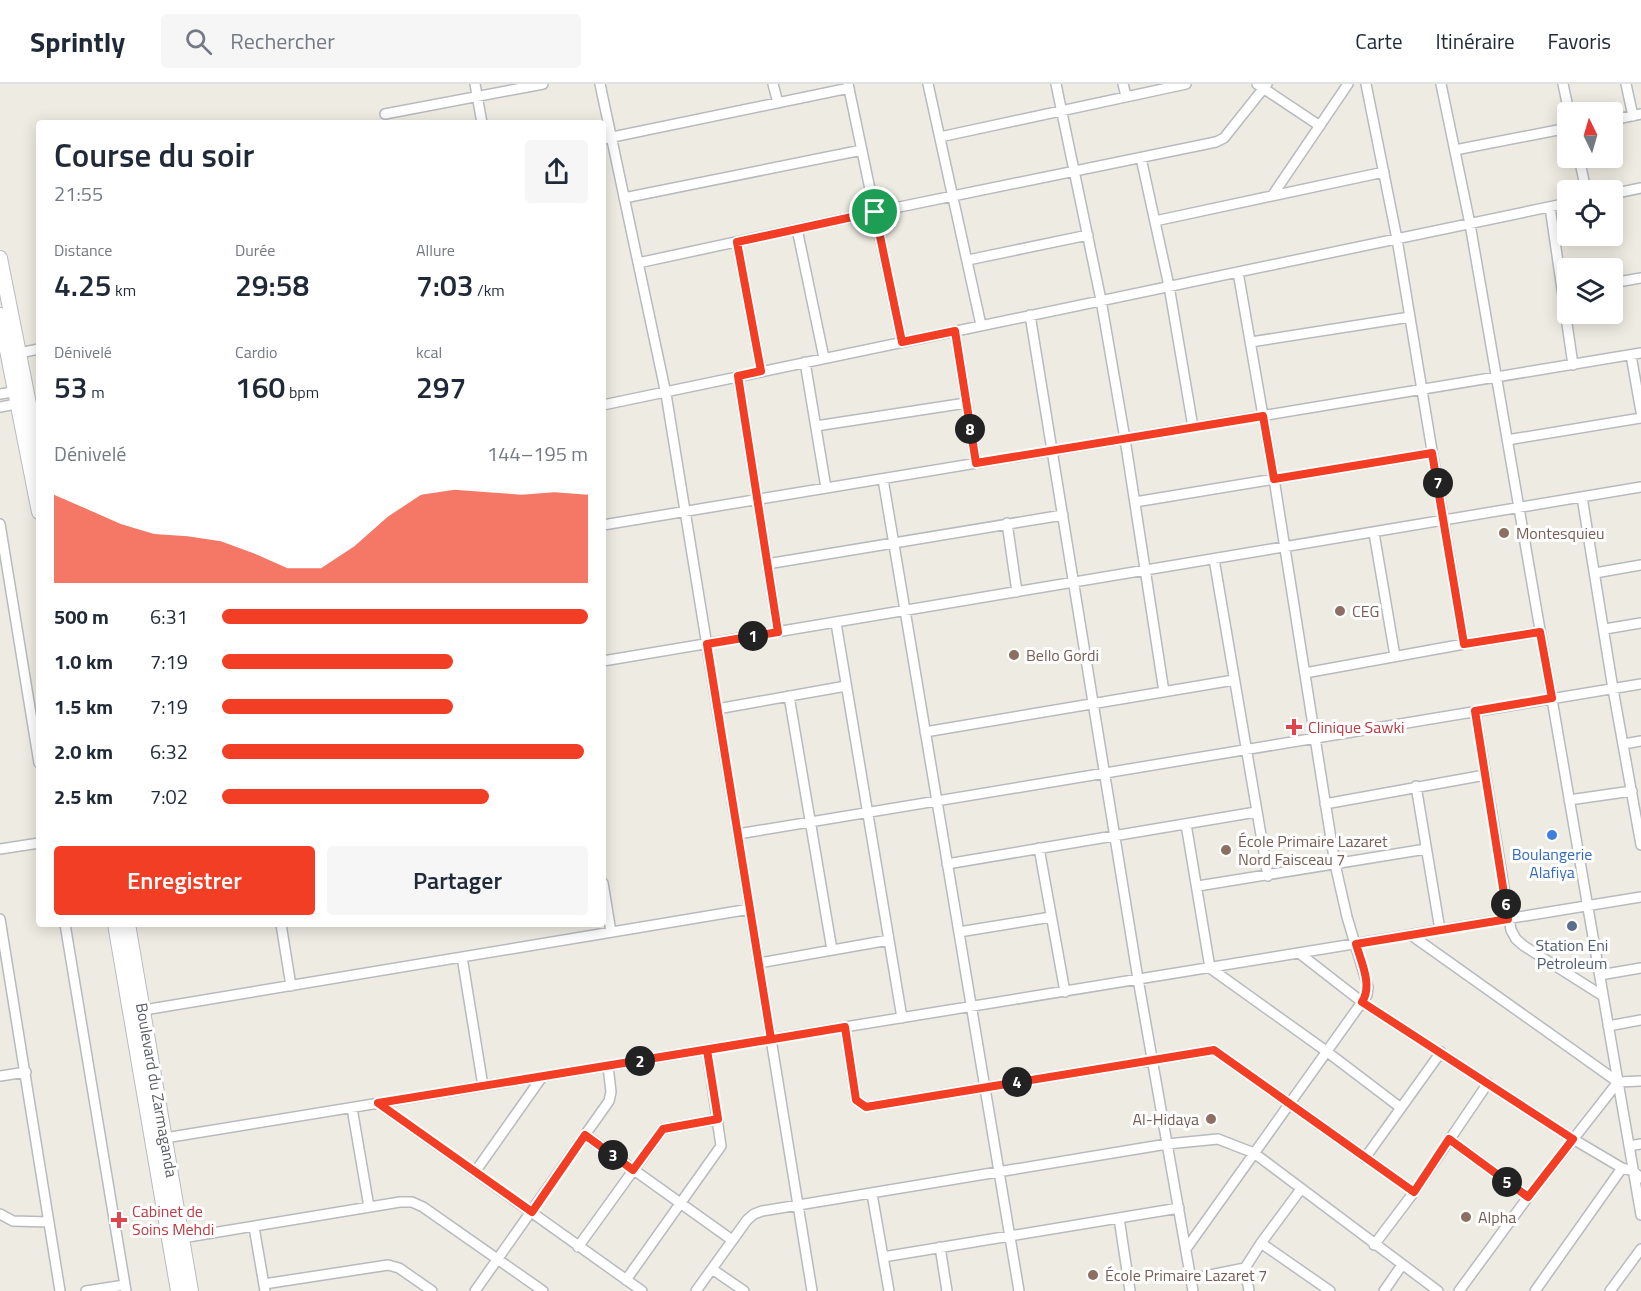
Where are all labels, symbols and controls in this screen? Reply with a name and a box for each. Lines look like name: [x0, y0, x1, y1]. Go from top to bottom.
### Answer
search box: [161, 14, 581, 68]
text: Sprintly: [30, 20, 125, 63]
text: Rechercher: [230, 24, 335, 58]
icon: search: [182, 25, 215, 58]
text: Carte: [1355, 25, 1403, 57]
text: Itinéraire: [1436, 25, 1515, 57]
text: Favoris: [1548, 25, 1611, 57]
north arrow: [1557, 102, 1623, 168]
map controls: [1557, 102, 1623, 324]
text: Course du soir: [54, 130, 254, 180]
button: share: [525, 140, 588, 203]
text: 21:55: [54, 178, 103, 209]
button: locate: [1557, 180, 1623, 246]
pin: [849, 186, 900, 237]
icon: arrive: [858, 195, 891, 228]
text: Distance: [54, 238, 112, 262]
text: Durée: [235, 238, 275, 262]
text: Allure: [416, 238, 455, 262]
button: layers: [1557, 258, 1623, 324]
text: 4.25: [54, 262, 112, 308]
text: 29:58: [235, 262, 309, 308]
text: 7:03: [416, 262, 474, 308]
text: km: [112, 278, 136, 302]
text: /km: [474, 278, 505, 302]
text: Dénivelé: [54, 340, 112, 364]
text: Cardio: [235, 340, 277, 364]
text: kcal: [416, 340, 442, 364]
text: 53: [54, 364, 88, 410]
text: 160: [235, 364, 285, 410]
text: 297: [416, 364, 466, 410]
text: m: [88, 380, 105, 404]
text: bpm: [285, 380, 319, 404]
pin: 8: [955, 414, 985, 444]
text: 8: [966, 417, 974, 441]
text: Dénivelé: [54, 438, 126, 469]
text: 144–195 m: [487, 438, 588, 469]
pin: 7: [1423, 468, 1453, 498]
text: 7: [1434, 471, 1442, 495]
place label: Montesquieu: [1516, 521, 1604, 545]
marker: Montesquieu: [1497, 526, 1511, 540]
place label: CEG: [1352, 599, 1379, 623]
text: 500 m: [54, 601, 109, 632]
text: 6:31: [150, 601, 188, 632]
marker: CEG: [1333, 604, 1347, 618]
pin: 1: [738, 621, 768, 651]
text: 1: [749, 624, 757, 648]
place label: Bello Gordi: [1026, 643, 1099, 667]
text: 1.0 km: [54, 646, 113, 677]
text: 7:19: [150, 646, 188, 677]
marker: Bello Gordi: [1007, 648, 1021, 662]
text: 1.5 km: [54, 691, 113, 722]
text: 7:19: [150, 691, 188, 722]
place label: Clinique Sawki: [1308, 715, 1405, 739]
marker: Clinique Sawki: [1285, 718, 1303, 736]
text: 2.0 km: [54, 736, 113, 767]
text: 6:32: [150, 736, 188, 767]
text: 2.5 km: [54, 781, 113, 812]
text: 7:02: [150, 781, 188, 812]
marker: Boulangerie Alafiya: [1545, 828, 1559, 842]
place label: École Primaire Lazaret Nord Faisceau 7: [1238, 829, 1388, 871]
place label: Boulangerie Alafiya: [1512, 842, 1592, 884]
marker: École Primaire Lazaret Nord Faisceau 7: [1219, 843, 1233, 857]
button: Enregistrer: [54, 846, 315, 915]
button: Partager: [327, 846, 588, 915]
pin: 6: [1491, 889, 1521, 919]
text: 6: [1502, 892, 1510, 916]
marker: Station Eni Petroleum: [1565, 919, 1579, 933]
place label: Station Eni Petroleum: [1536, 933, 1608, 975]
street label: Boulevard du Zarmaganda: [130, 1001, 184, 1179]
pin: 2: [625, 1046, 655, 1076]
text: 2: [636, 1049, 644, 1073]
pin: 4: [1002, 1067, 1032, 1097]
text: 4: [1013, 1070, 1021, 1094]
place label: Al-Hidaya: [1132, 1107, 1199, 1131]
marker: Al-Hidaya: [1204, 1112, 1218, 1126]
pin: 3: [598, 1140, 628, 1170]
text: 3: [609, 1143, 617, 1167]
pin: 5: [1492, 1167, 1522, 1197]
text: 5: [1503, 1170, 1511, 1194]
place label: Cabinet de Soins Mehdi: [132, 1199, 214, 1241]
place label: Alpha: [1478, 1205, 1516, 1229]
marker: Alpha: [1459, 1210, 1473, 1224]
marker: Cabinet de Soins Mehdi: [110, 1211, 128, 1229]
place label: École Primaire Lazaret 7: [1105, 1263, 1267, 1287]
marker: École Primaire Lazaret 7: [1086, 1268, 1100, 1282]

